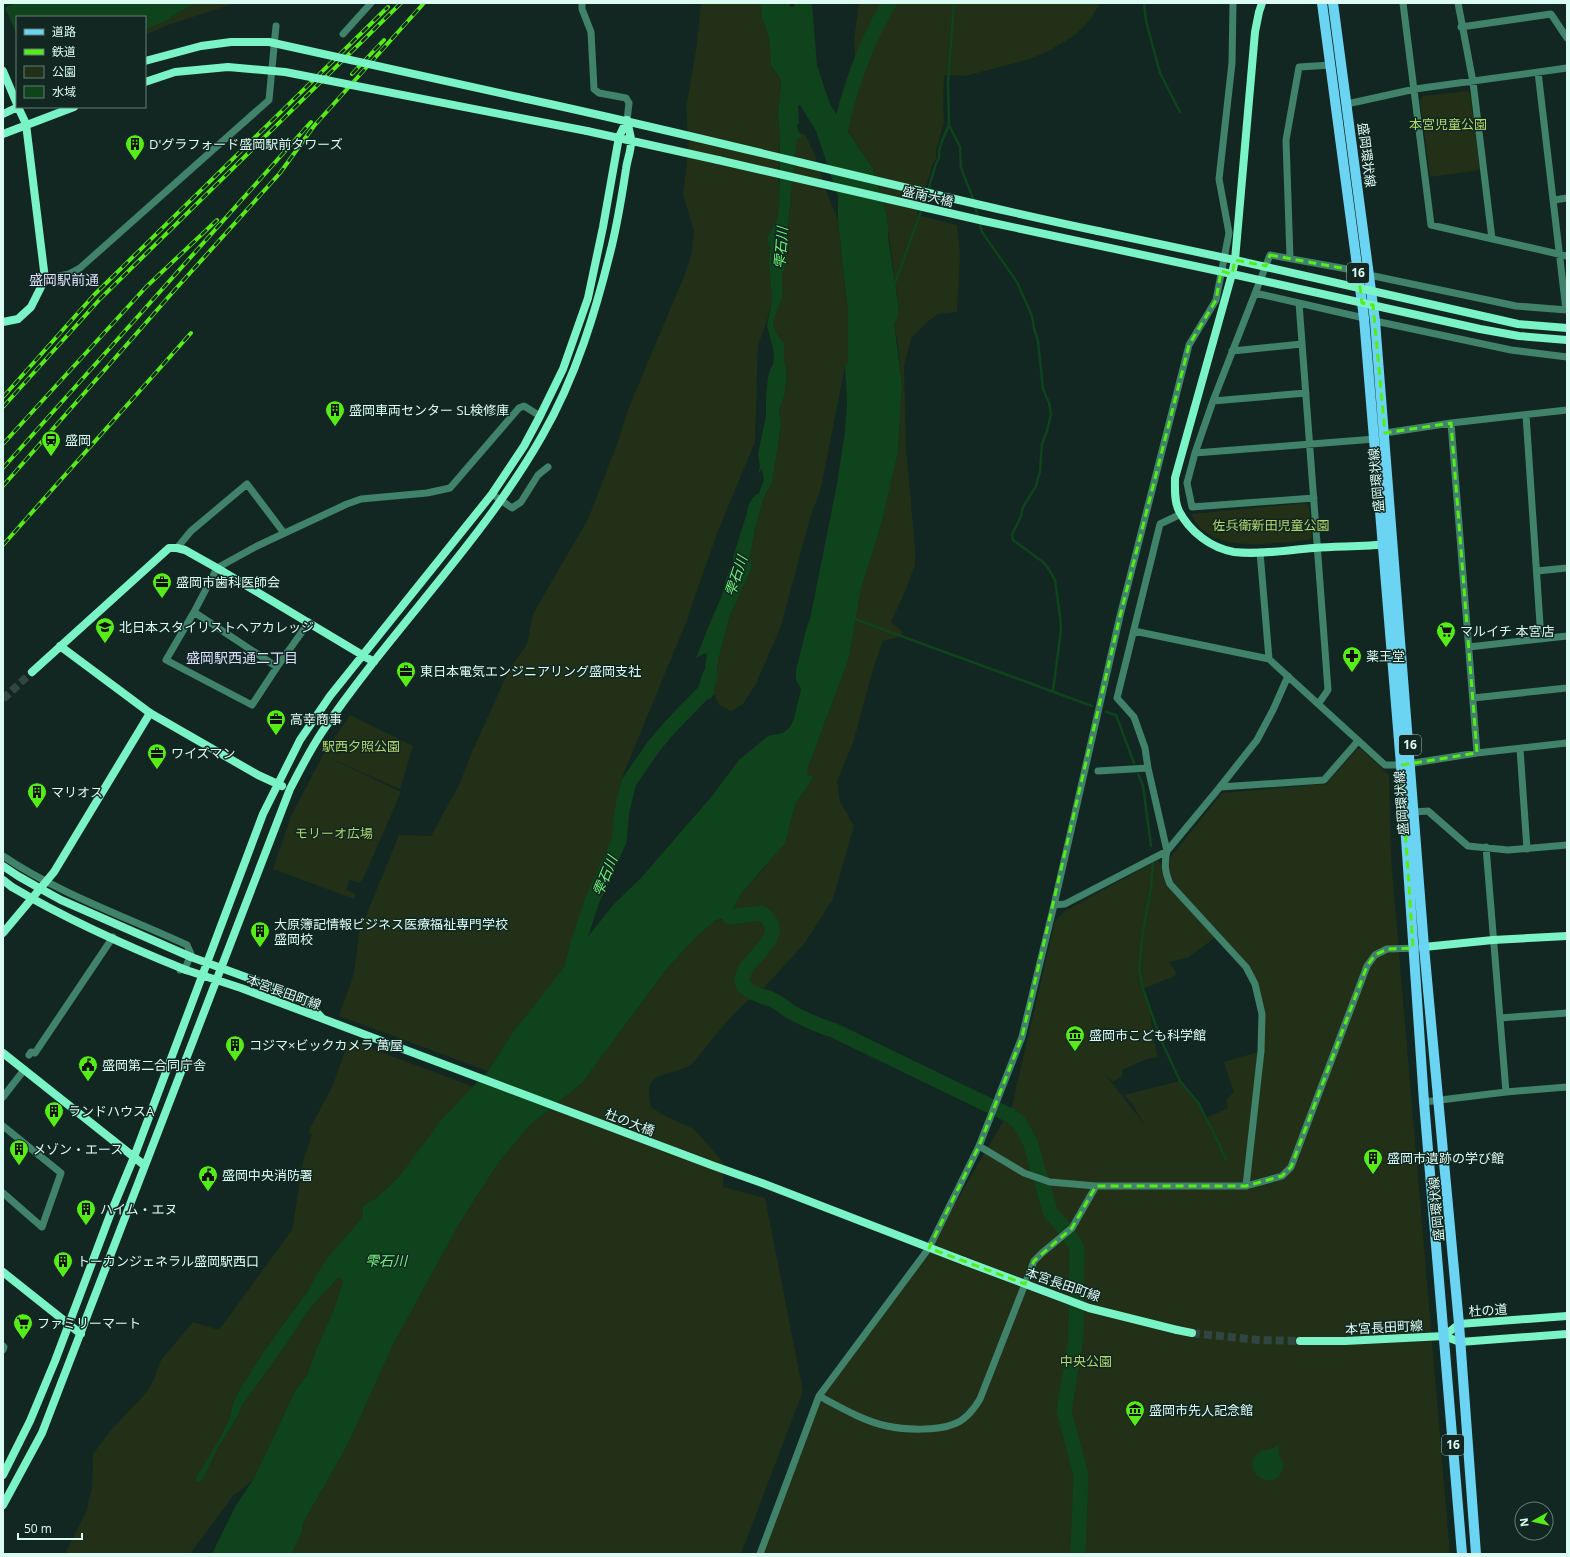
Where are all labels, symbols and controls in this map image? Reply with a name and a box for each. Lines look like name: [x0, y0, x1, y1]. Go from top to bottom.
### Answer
legend: [16, 16, 146, 108]
text: 道路: [52, 23, 76, 40]
text: 鉄道: [52, 43, 76, 60]
text: 公園: [52, 63, 76, 80]
text: 水域: [52, 83, 76, 100]
park label: 本宮児童公園: [1409, 115, 1487, 133]
street label: 盛岡環状線: [1354, 122, 1380, 188]
building icon: D'グラフォード盛岡駅前タワーズ: [124, 133, 146, 161]
place label: D'グラフォード盛岡駅前タワーズ: [149, 135, 343, 153]
street label: 盛南大橋: [901, 181, 955, 211]
water label: 雫石川: [770, 224, 792, 270]
road number: 16: [1347, 263, 1369, 283]
district label: 盛岡駅前通: [29, 270, 99, 289]
building icon: 盛岡車両センター SL検修庫: [324, 399, 346, 427]
place label: 盛岡車両センター SL検修庫: [349, 401, 509, 419]
station icon: 盛岡: [40, 429, 62, 457]
place label: 盛岡: [65, 431, 91, 449]
street label: 盛岡環状線: [1364, 447, 1388, 513]
park label: 佐兵衛新田児童公園: [1212, 516, 1330, 534]
water label: 雫石川: [720, 551, 752, 599]
office icon: 盛岡市歯科医師会: [151, 571, 173, 599]
place label: 盛岡市歯科医師会: [176, 573, 280, 591]
school or university icon: 北日本スタイリストヘアカレッジ: [94, 616, 116, 644]
place label: 北日本スタイリストヘアカレッジ: [119, 618, 314, 636]
supermarket icon: マルイチ 本宮店: [1435, 620, 1457, 648]
place label: マルイチ 本宮店: [1460, 622, 1554, 640]
pharmacy icon: 薬王堂: [1341, 645, 1363, 673]
place label: 薬王堂: [1366, 647, 1405, 665]
district label: 盛岡駅西通二丁目: [186, 648, 298, 667]
office icon: 東日本電気エンジニアリング盛岡支社: [395, 660, 417, 688]
place label: 東日本電気エンジニアリング盛岡支社: [420, 662, 641, 680]
office icon: 高幸商事: [265, 708, 287, 736]
place label: 高幸商事: [290, 710, 342, 728]
road number: 16: [1399, 735, 1421, 755]
park label: 駅西夕照公園: [322, 737, 400, 755]
office icon: ワイズマン: [146, 742, 168, 770]
place label: ワイズマン: [171, 744, 236, 762]
street label: 盛岡環状線: [1390, 770, 1412, 836]
building icon: マリオス: [26, 781, 48, 809]
place label: マリオス: [51, 783, 103, 801]
park label: モリーオ広場: [295, 824, 373, 842]
water label: 雫石川: [588, 851, 622, 899]
place label: 大原簿記情報ビジネス医療福祉専門学校 盛岡校: [274, 915, 508, 948]
building icon: 大原簿記情報ビジネス医療福祉専門学校 盛岡校: [249, 920, 271, 948]
street label: 本宮長田町線: [244, 970, 324, 1014]
museum icon: 盛岡市こども科学館: [1064, 1024, 1086, 1052]
place label: 盛岡市こども科学館: [1089, 1026, 1206, 1044]
building icon: コジマ×ビックカメラ 萬屋: [224, 1034, 246, 1062]
place label: コジマ×ビックカメラ 萬屋: [249, 1036, 403, 1054]
public building icon: 盛岡第二合同庁舎: [77, 1054, 99, 1082]
place label: 盛岡第二合同庁舎: [102, 1056, 206, 1074]
building icon: ランドハウスA: [43, 1100, 65, 1128]
place label: ランドハウスA: [68, 1102, 155, 1120]
street label: 杜の大橋: [602, 1104, 658, 1140]
building icon: メゾン・エース: [8, 1138, 30, 1166]
place label: メゾン・エース: [33, 1140, 123, 1158]
building icon: 盛岡市遺跡の学び館: [1362, 1147, 1384, 1175]
place label: 盛岡市遺跡の学び館: [1387, 1149, 1504, 1167]
public building icon: 盛岡中央消防署: [197, 1164, 219, 1192]
place label: 盛岡中央消防署: [222, 1166, 313, 1184]
street label: 盛岡環状線: [1424, 1176, 1448, 1242]
building icon: ハイム・エヌ: [75, 1198, 97, 1226]
place label: ハイム・エヌ: [100, 1200, 177, 1218]
building icon: トーカンジェネラル盛岡駅西口: [52, 1250, 74, 1278]
water label: 雫石川: [365, 1251, 409, 1270]
place label: トーカンジェネラル盛岡駅西口: [77, 1252, 259, 1270]
street label: 本宮長田町線: [1023, 1263, 1103, 1305]
street label: 杜の道: [1468, 1300, 1508, 1320]
supermarket icon: ファミリーマート: [12, 1312, 34, 1340]
place label: ファミリーマート: [37, 1314, 141, 1332]
street label: 本宮長田町線: [1345, 1316, 1423, 1338]
park label: 中央公園: [1060, 1352, 1112, 1370]
museum icon: 盛岡市先人記念館: [1124, 1399, 1146, 1427]
place label: 盛岡市先人記念館: [1149, 1401, 1253, 1419]
road number: 16: [1442, 1435, 1464, 1455]
north arrow: [1514, 1501, 1554, 1541]
scale bar: [18, 1515, 82, 1541]
text: N: [1516, 1517, 1532, 1528]
text: 50 m: [24, 1520, 52, 1537]

